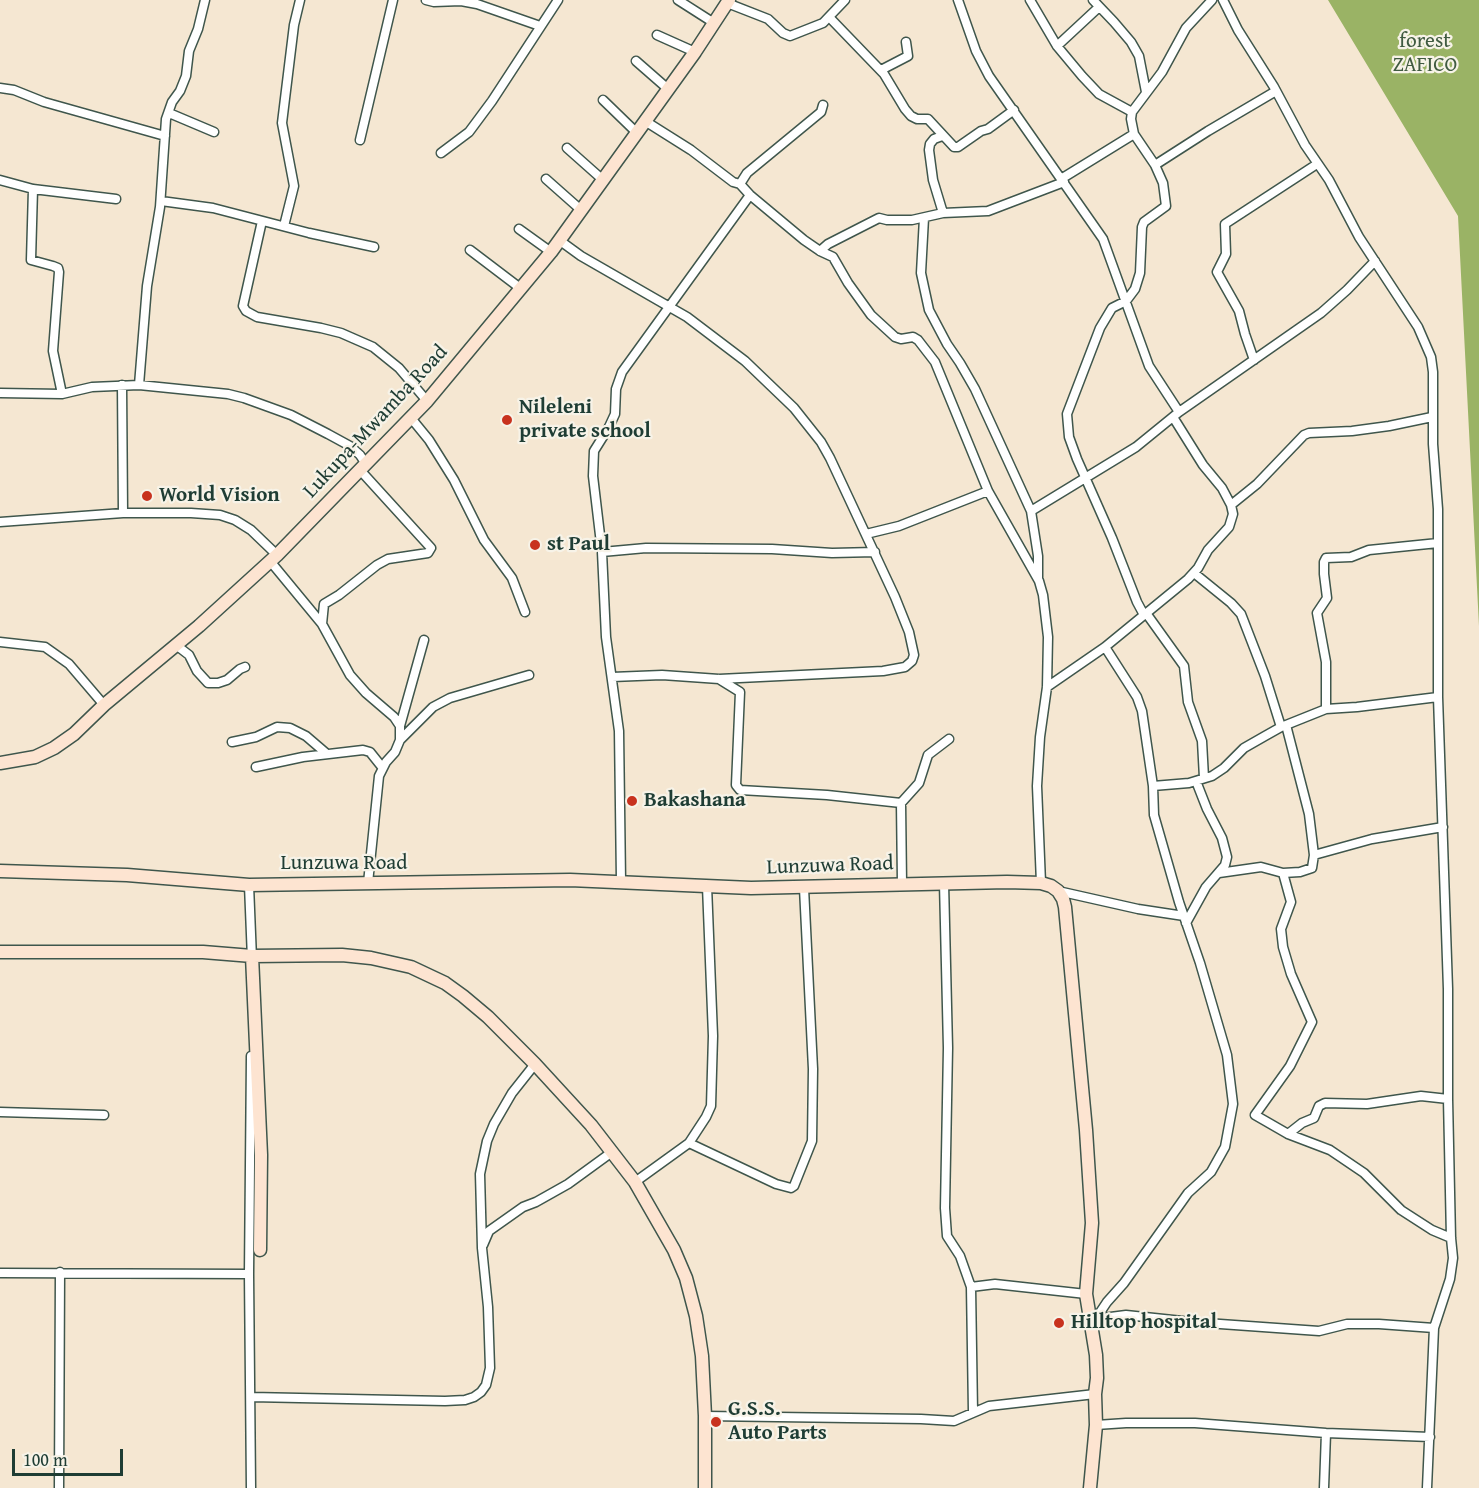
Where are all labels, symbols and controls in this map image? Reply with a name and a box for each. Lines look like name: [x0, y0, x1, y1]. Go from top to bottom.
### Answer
park label: forest ZAFICO: [1393, 29, 1457, 79]
street label: Lukupa-Mwamba Road: [298, 340, 454, 504]
place label: Nileleni private school: [519, 395, 651, 445]
marker: Nileleni private school: [500, 413, 514, 427]
place label: World Vision: [159, 483, 280, 509]
marker: World Vision: [140, 489, 154, 503]
place label: st Paul: [547, 532, 610, 558]
marker: st Paul: [528, 538, 542, 552]
place label: Bakashana: [644, 788, 746, 814]
marker: Bakashana: [625, 794, 639, 808]
street label: Lunzuwa Road: [280, 851, 408, 877]
street label: Lunzuwa Road: [766, 851, 894, 881]
place label: Hilltop hospital: [1071, 1310, 1217, 1336]
marker: Hilltop hospital: [1052, 1316, 1066, 1330]
place label: G.S.S. Auto Parts: [728, 1397, 827, 1447]
marker: G.S.S. Auto Parts: [709, 1415, 723, 1429]
scale bar: [15, 1437, 126, 1475]
text: 100 m: [23, 1446, 68, 1473]

